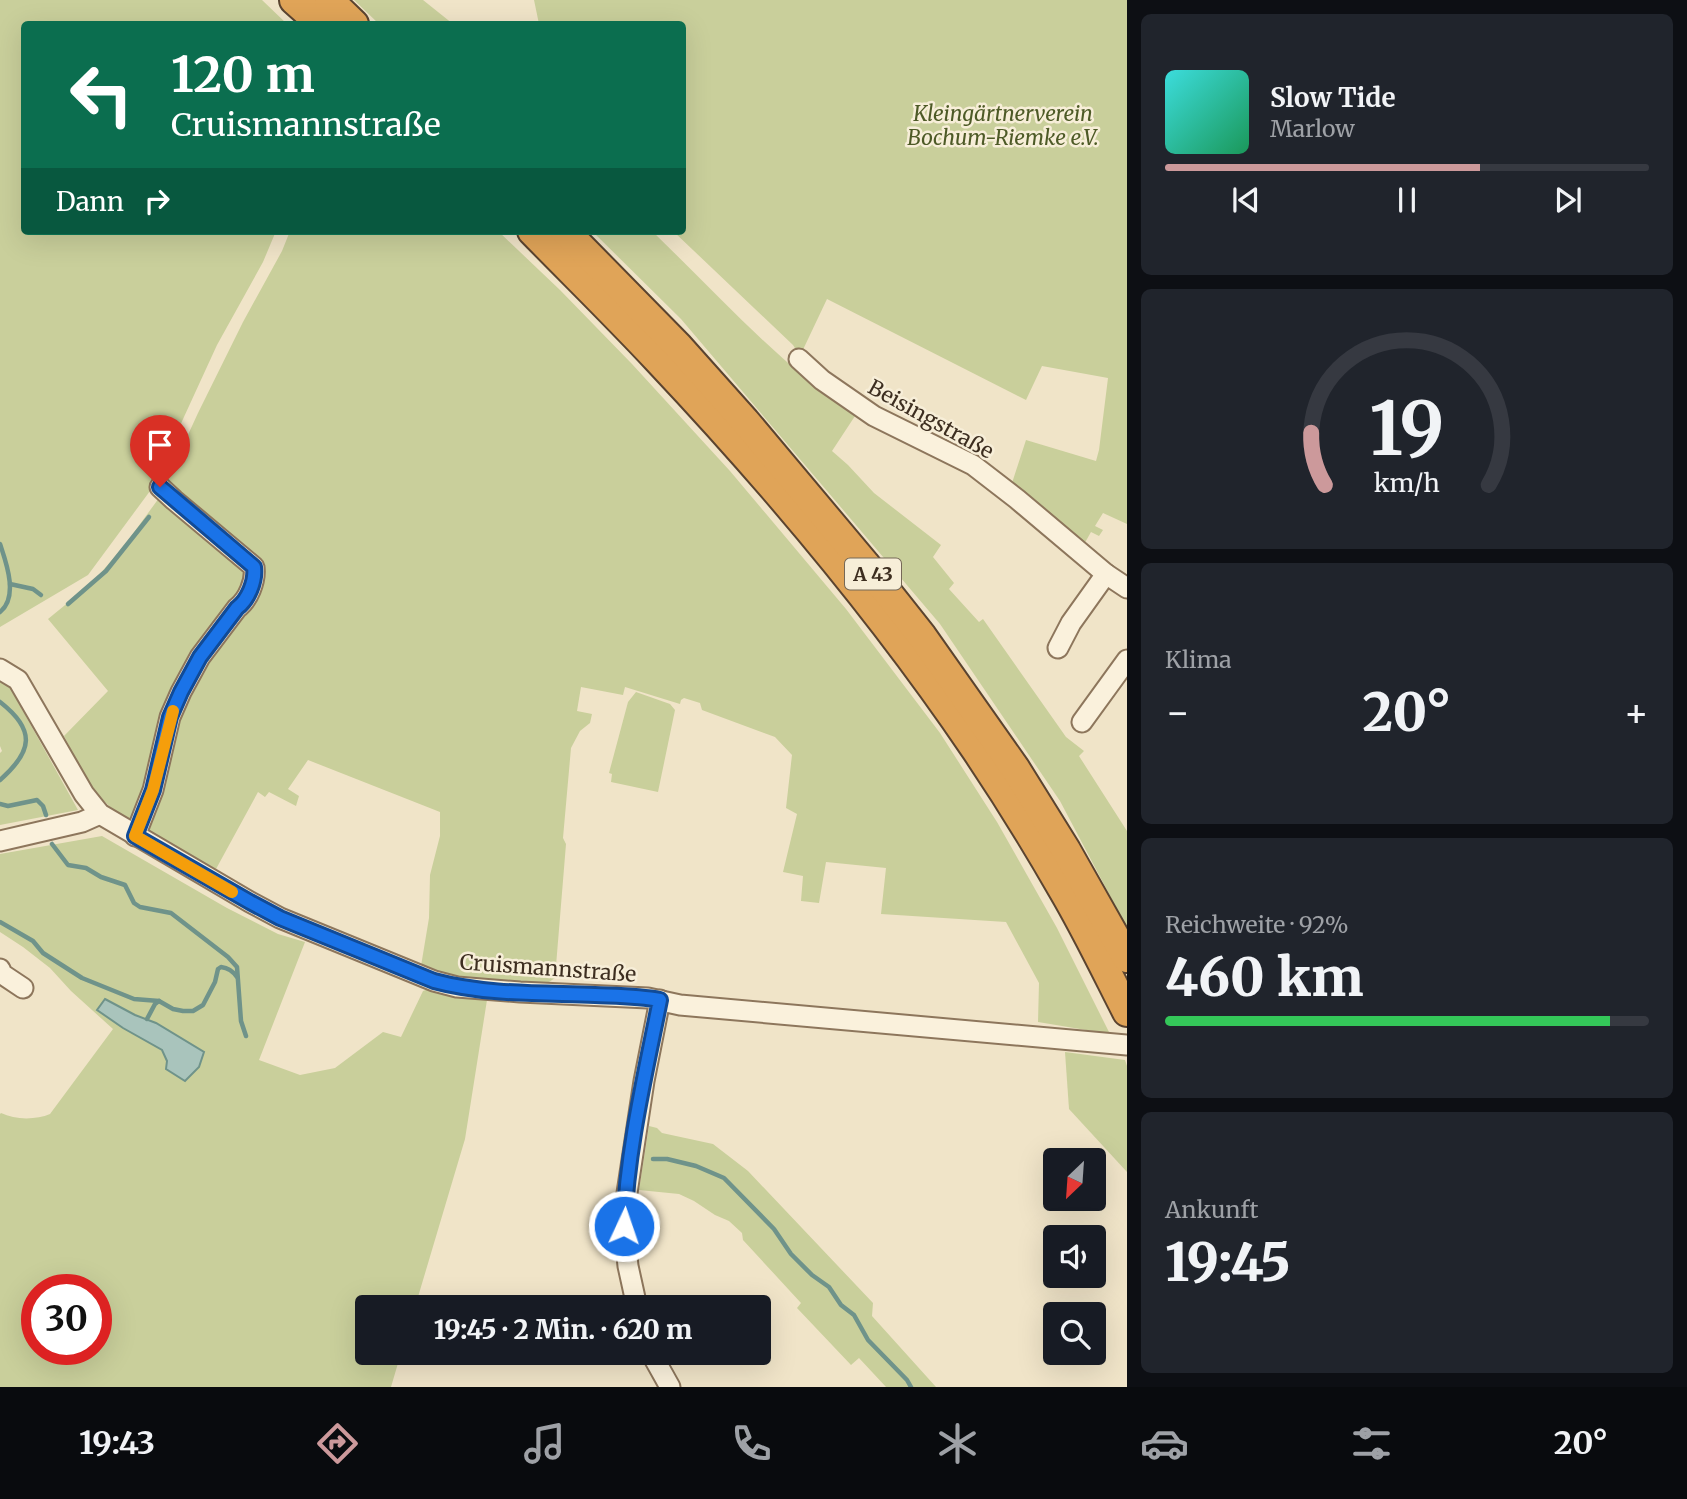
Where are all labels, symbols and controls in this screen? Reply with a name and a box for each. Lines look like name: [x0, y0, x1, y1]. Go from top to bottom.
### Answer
text: 120 m: [171, 44, 315, 105]
icon: left: [56, 49, 147, 140]
text: Slow Tide: [1270, 81, 1396, 114]
park label: Kleingärtnerverein Bochum-Riemke e.V.: [907, 100, 1099, 151]
text: Cruismannstraße: [171, 105, 441, 145]
text: Marlow: [1270, 114, 1355, 143]
icon: previous: [1227, 181, 1265, 219]
icon: pause: [1388, 181, 1426, 219]
icon: next: [1549, 181, 1587, 219]
icon: right: [138, 182, 176, 220]
text: Dann: [56, 185, 124, 218]
street label: Beisingstraße: [863, 373, 999, 465]
text: 19: [1369, 383, 1445, 475]
pin: [130, 415, 190, 487]
icon: arrive: [141, 426, 179, 464]
text: km/h: [1374, 467, 1440, 499]
road number: A 43: [845, 558, 901, 590]
text: Klima: [1165, 645, 1232, 674]
text: 20°: [1363, 680, 1451, 745]
text: −: [1165, 689, 1190, 736]
text: +: [1624, 689, 1649, 736]
text: Reichweite · 92%: [1165, 910, 1349, 939]
text: 460 km: [1165, 945, 1364, 1010]
street label: Cruismannstraße: [459, 948, 637, 988]
north arrow: [1043, 1148, 1106, 1211]
map controls: [1043, 1148, 1106, 1365]
position arrow: [587, 1189, 661, 1263]
text: Ankunft: [1165, 1195, 1258, 1224]
button: sound: [1043, 1225, 1106, 1288]
text: 19:45: [1165, 1230, 1291, 1295]
speed limit sign: 30: [21, 1274, 112, 1365]
button: search: [1043, 1302, 1106, 1365]
text: 19:45 · 2 Min. · 620 m: [434, 1313, 692, 1346]
icon: directions: [313, 1419, 362, 1468]
icon: music: [520, 1419, 569, 1468]
icon: phone: [727, 1419, 776, 1468]
icon: climate: [933, 1419, 982, 1468]
icon: car: [1140, 1419, 1189, 1468]
icon: filters: [1347, 1419, 1396, 1468]
text: 19:43: [79, 1423, 155, 1463]
text: 20°: [1554, 1423, 1608, 1463]

